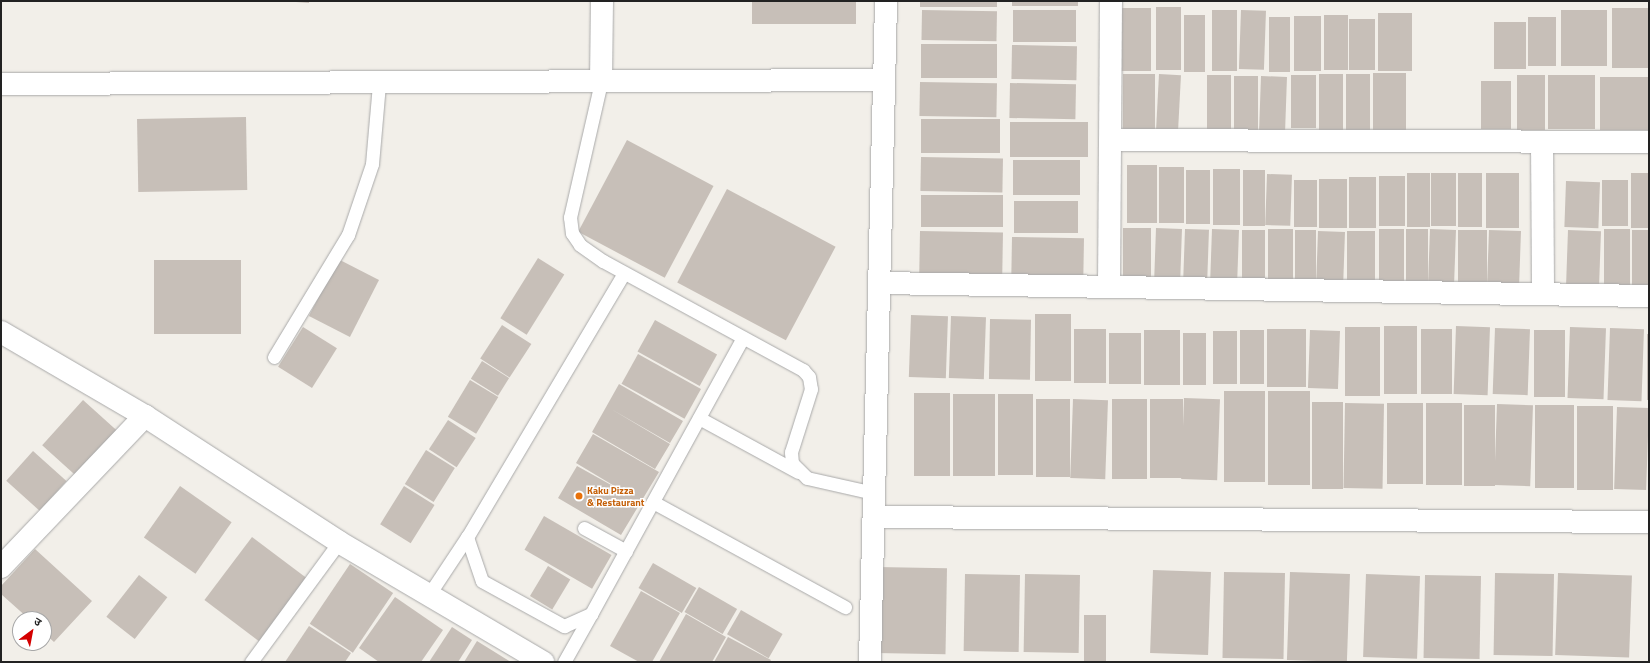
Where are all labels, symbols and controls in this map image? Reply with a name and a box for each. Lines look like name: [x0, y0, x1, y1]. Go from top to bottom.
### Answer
place label: Kaku Pizza & Restaurant: [587, 484, 644, 508]
marker: Kaku Pizza & Restaurant: [574, 491, 584, 501]
north arrow: [12, 611, 52, 651]
text: उ: [31, 613, 45, 630]

